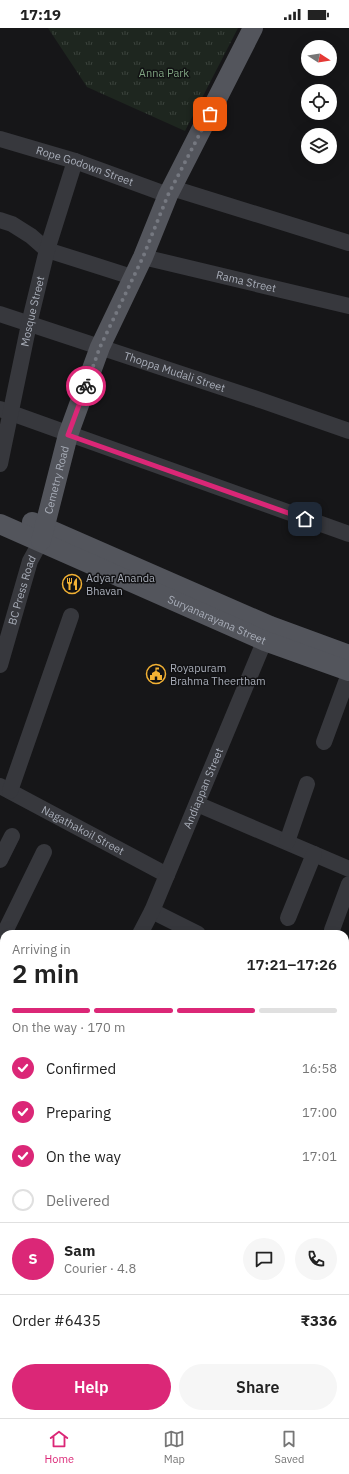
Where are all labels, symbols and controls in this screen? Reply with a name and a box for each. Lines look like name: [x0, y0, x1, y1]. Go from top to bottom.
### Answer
text: 17:19: [20, 5, 61, 24]
north arrow: [301, 40, 337, 76]
map controls: [301, 40, 337, 164]
park label: Anna Park: [139, 66, 189, 80]
button: locate: [301, 84, 337, 120]
pin: [193, 97, 227, 131]
icon: bag: [199, 103, 221, 125]
button: layers: [301, 128, 337, 164]
street label: Rope Godown Street: [35, 143, 136, 189]
street label: Rama Street: [215, 268, 278, 295]
street label: Mosque Street: [17, 275, 47, 348]
street label: Thoppa Mudali Street: [122, 348, 227, 395]
courier: [66, 366, 106, 406]
icon: bike: [75, 375, 97, 397]
street label: Cemetry Road: [41, 444, 72, 516]
pin: [288, 502, 322, 536]
icon: home: [294, 508, 316, 530]
street label: BC Press Road: [5, 553, 39, 626]
place label: Adyar Ananda Bhavan: [86, 571, 155, 598]
restaurant icon: Adyar Ananda Bhavan: [61, 573, 83, 595]
street label: Suryanarayana Street: [165, 592, 268, 648]
place label: Royapuram Brahma Theertham: [170, 661, 266, 688]
public building icon: Royapuram Brahma Theertham: [145, 663, 167, 685]
street label: Andiappan Street: [180, 746, 226, 831]
street label: Nagathakoil Street: [39, 802, 127, 858]
text: Arriving in: [12, 941, 71, 958]
text: 17:21–17:26: [247, 955, 337, 974]
text: 2 min: [12, 956, 79, 990]
text: On the way · 170 m: [12, 1019, 125, 1036]
icon: check: [12, 1057, 34, 1079]
text: Confirmed: [46, 1059, 116, 1078]
text: 16:58: [302, 1060, 337, 1077]
icon: check: [12, 1101, 34, 1123]
text: Preparing: [46, 1103, 111, 1122]
text: 17:00: [302, 1104, 337, 1121]
icon: check: [12, 1145, 34, 1167]
text: On the way: [46, 1147, 121, 1166]
text: 17:01: [302, 1148, 337, 1165]
text: Delivered: [46, 1191, 110, 1210]
button: chat: [243, 1238, 285, 1280]
button: phone: [295, 1238, 337, 1280]
text: Sam: [64, 1241, 95, 1260]
text: S: [28, 1249, 38, 1268]
text: Courier · 4.8: [64, 1260, 136, 1277]
text: Order #6435: [12, 1311, 101, 1330]
text: ₹336: [301, 1311, 337, 1330]
button: Help: [12, 1364, 171, 1410]
button: Share: [179, 1364, 337, 1410]
tab: Home: [45, 1428, 74, 1466]
tab: Map: [163, 1428, 185, 1466]
tab: Saved: [274, 1428, 304, 1466]

